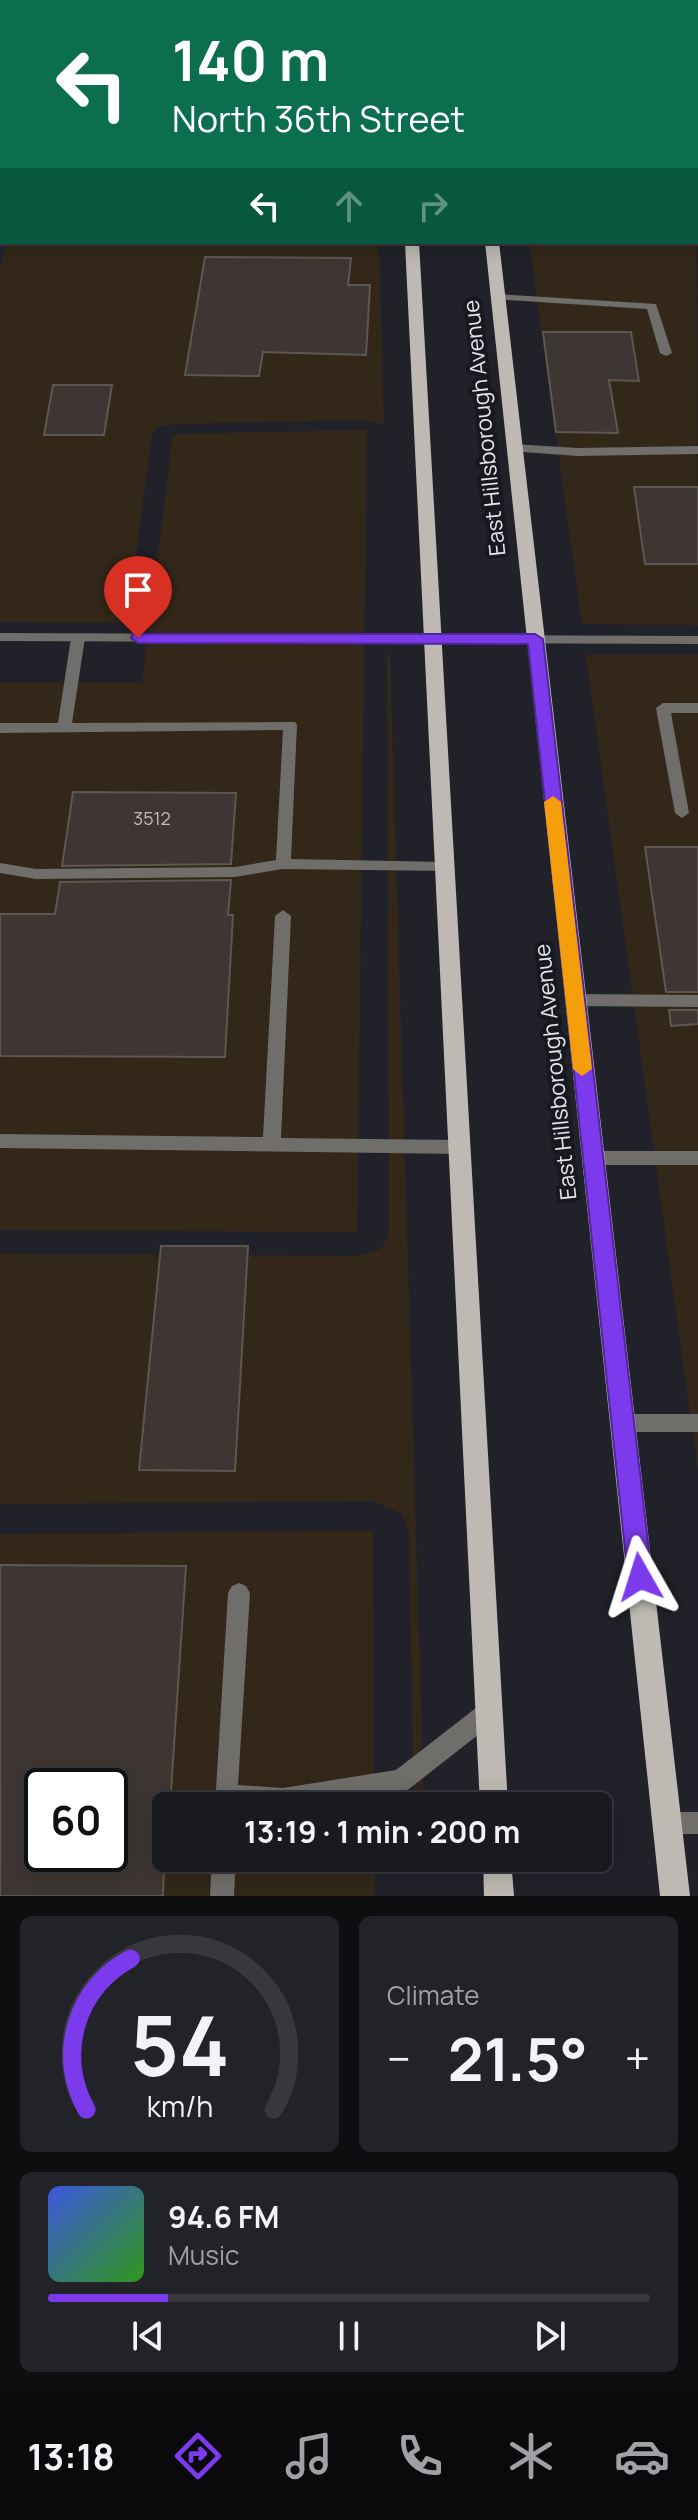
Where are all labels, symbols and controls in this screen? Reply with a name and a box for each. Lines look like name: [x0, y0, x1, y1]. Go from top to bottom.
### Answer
text: 140 m: [172, 21, 329, 98]
icon: left: [40, 32, 144, 136]
text: North 36th Street: [172, 94, 465, 143]
icon: left: [243, 184, 287, 228]
icon: ahead: [327, 184, 371, 228]
icon: right: [411, 184, 455, 228]
street label: East Hillsborough Avenue: [456, 298, 512, 557]
pin: [104, 556, 172, 638]
icon: arrive: [116, 568, 160, 612]
house number: 3512: [133, 806, 171, 830]
street label: East Hillsborough Avenue: [527, 942, 583, 1201]
position arrow: [598, 1535, 682, 1619]
speed limit sign: 60: [24, 1768, 128, 1872]
text: 13:19 · 1 min · 200 m: [244, 1811, 520, 1852]
text: Climate: [387, 1977, 479, 2013]
text: 54: [130, 1987, 229, 2101]
text: 21.5°: [448, 2017, 588, 2099]
text: −: [387, 2028, 411, 2088]
text: +: [625, 2028, 650, 2088]
text: km/h: [146, 2087, 213, 2126]
text: 94.6 FM: [168, 2196, 279, 2237]
text: Music: [168, 2237, 239, 2273]
icon: previous: [126, 2314, 170, 2358]
icon: pause: [327, 2314, 371, 2358]
icon: next: [528, 2314, 572, 2358]
icon: directions: [170, 2428, 226, 2484]
icon: music: [281, 2428, 337, 2484]
icon: phone: [392, 2428, 448, 2484]
icon: climate: [503, 2428, 559, 2484]
icon: car: [614, 2428, 670, 2484]
text: 13:18: [28, 2432, 114, 2481]

